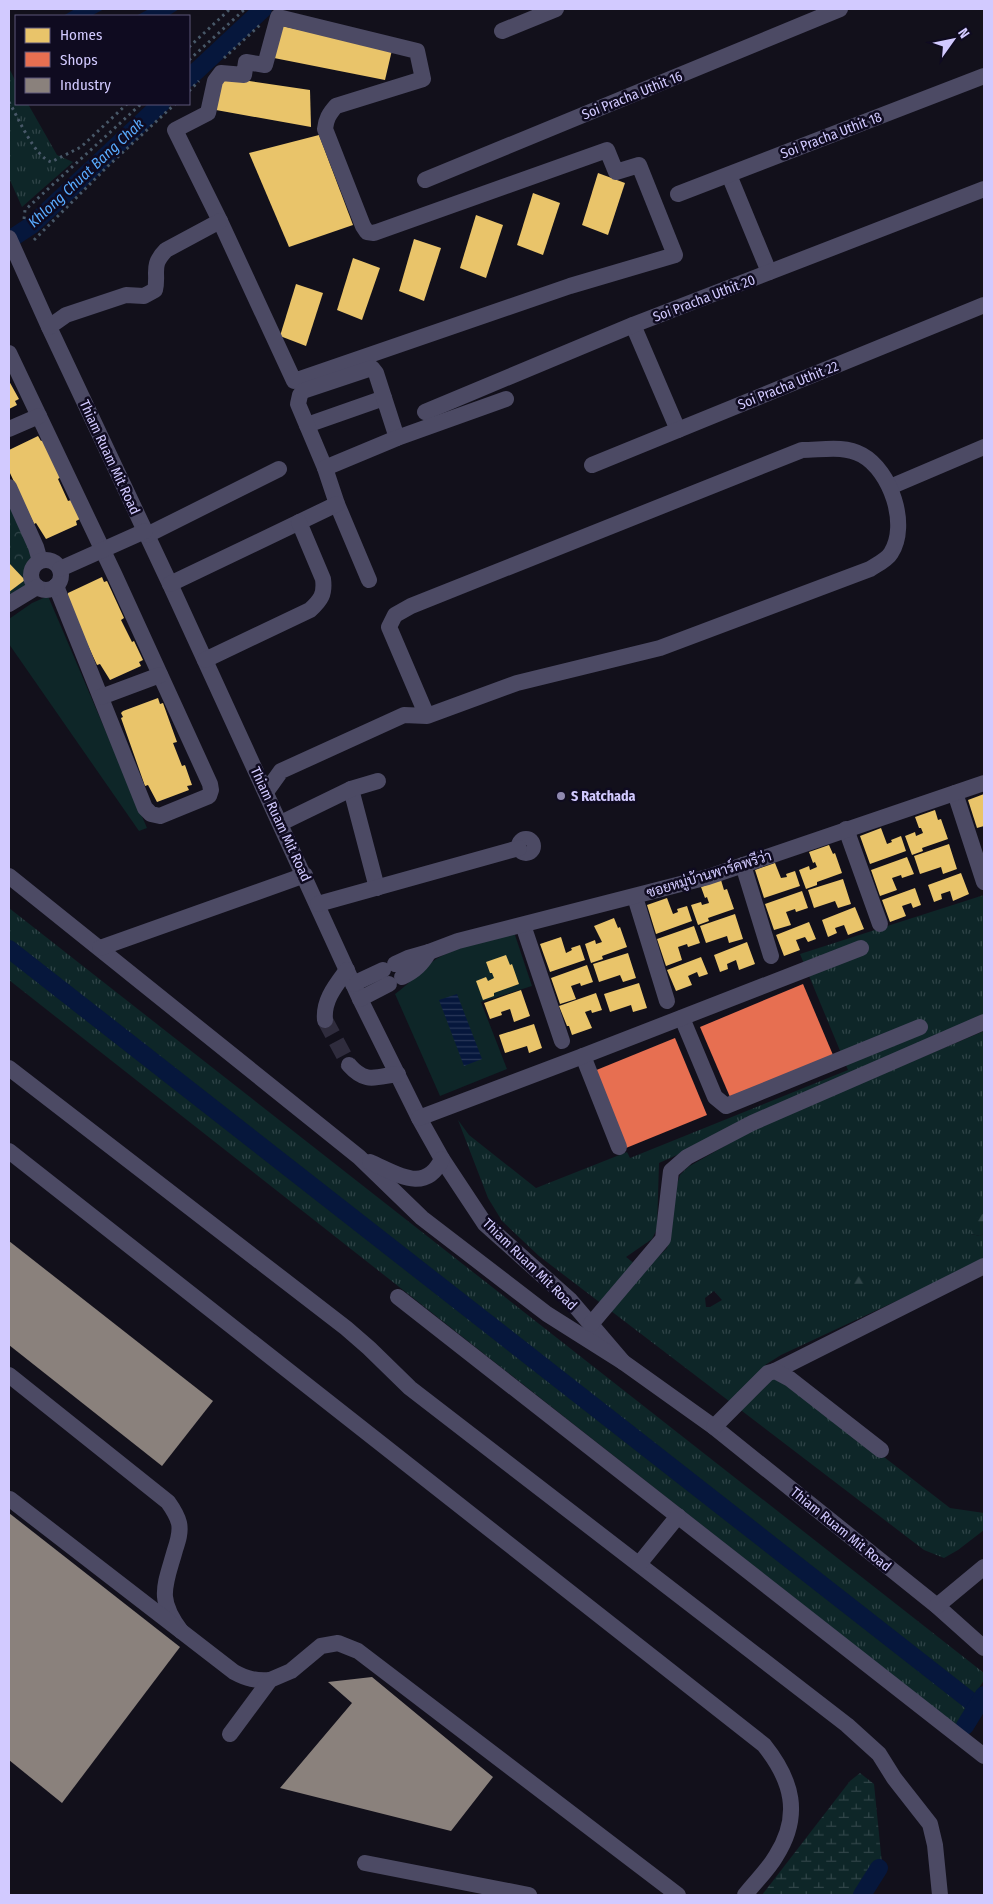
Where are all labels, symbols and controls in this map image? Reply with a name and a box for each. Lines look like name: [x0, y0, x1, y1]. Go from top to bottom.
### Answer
legend: [15, 15, 190, 105]
north arrow: [928, 15, 978, 65]
text: N: [954, 25, 973, 41]
text: Homes: [60, 26, 102, 44]
text: Shops: [60, 51, 98, 69]
street label: Soi Pracha Uthit 16: [579, 68, 685, 123]
text: Industry: [60, 76, 111, 94]
street label: Soi Pracha Uthit 18: [778, 108, 884, 163]
water label: Khlong Chuat Bang Chak: [24, 114, 148, 231]
street label: Soi Pracha Uthit 20: [651, 271, 758, 326]
street label: Soi Pracha Uthit 22: [735, 358, 841, 413]
street label: Thiam Ruam Mit Road: [76, 397, 144, 517]
street label: Thiam Ruam Mit Road: [247, 764, 315, 884]
place label: S Ratchada: [571, 788, 636, 805]
marker: S Ratchada: [555, 790, 567, 802]
street label: ซอยหมู่บ้านพาร์คพรีว่า: [644, 846, 774, 903]
street label: Thiam Ruam Mit Road: [479, 1215, 580, 1314]
street label: Thiam Ruam Mit Road: [787, 1484, 894, 1575]

